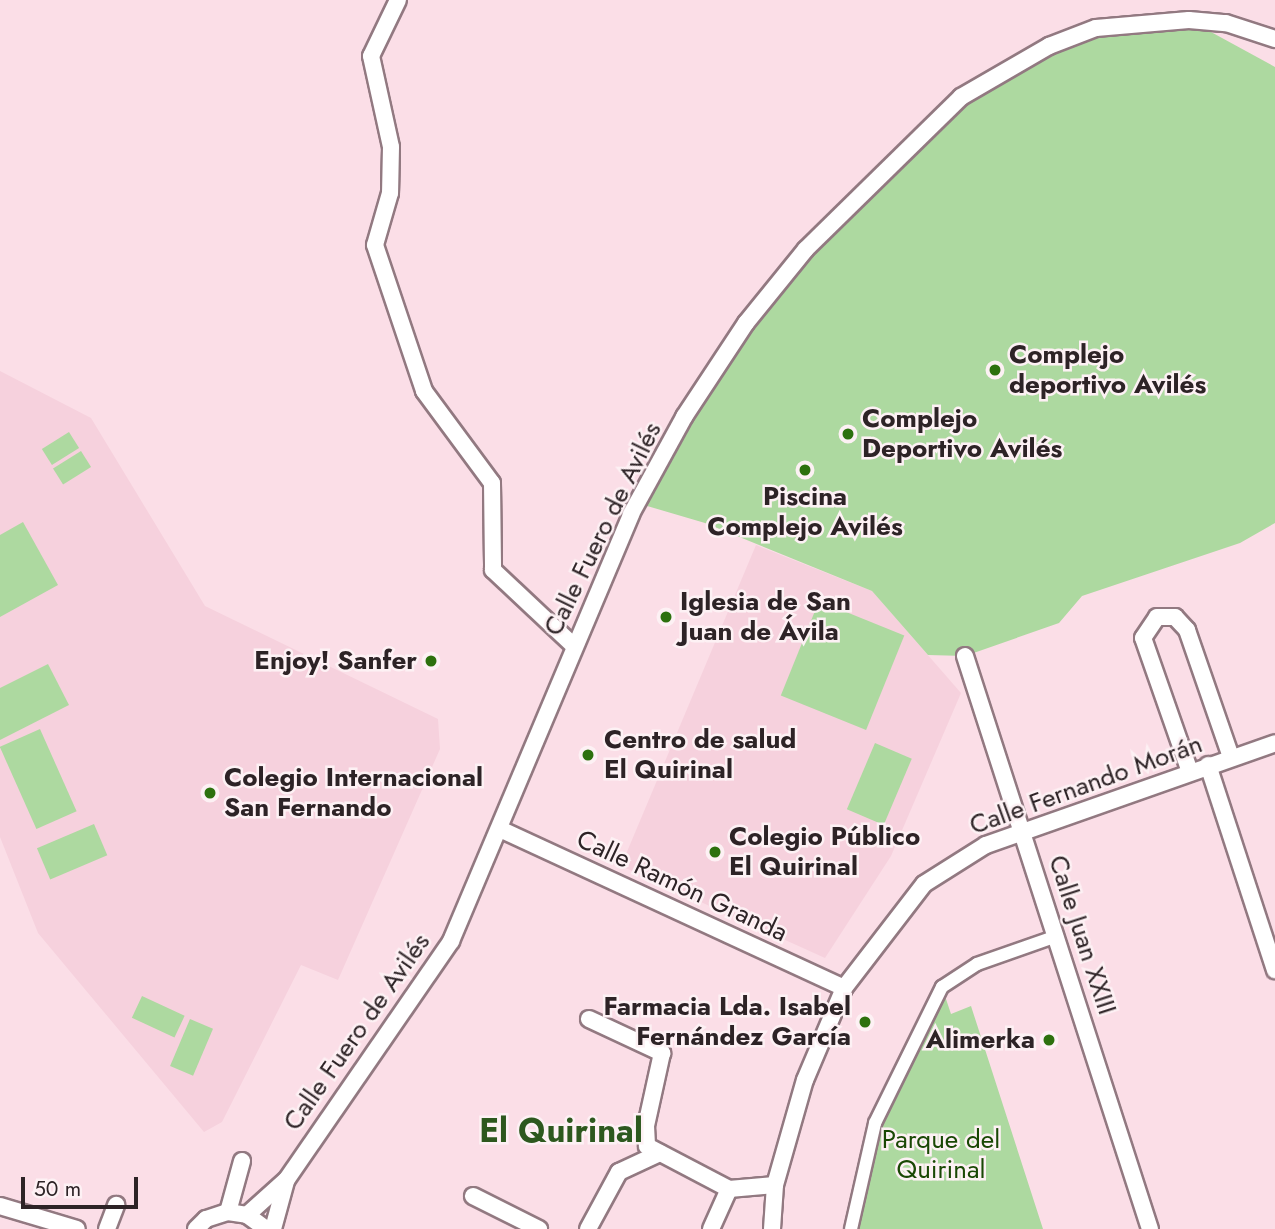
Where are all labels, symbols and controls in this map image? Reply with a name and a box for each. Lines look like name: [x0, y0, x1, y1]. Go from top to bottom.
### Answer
place label: Complejo deportivo Avilés: [1009, 339, 1206, 400]
marker: Complejo deportivo Avilés: [987, 362, 1003, 378]
place label: Complejo Deportivo Avilés: [862, 403, 1062, 464]
street label: Calle Fuero de Avilés: [538, 417, 668, 641]
marker: Complejo Deportivo Avilés: [840, 426, 856, 442]
marker: Piscina Complejo Avilés: [797, 462, 813, 478]
place label: Piscina Complejo Avilés: [707, 481, 903, 542]
place label: Iglesia de San Juan de Ávila: [680, 586, 851, 648]
marker: Iglesia de San Juan de Ávila: [658, 609, 674, 625]
place label: Enjoy! Sanfer: [254, 645, 417, 677]
marker: Enjoy! Sanfer: [423, 653, 439, 669]
place label: Centro de salud El Quirinal: [604, 724, 796, 786]
street label: Calle Fernando Morán: [966, 728, 1206, 842]
marker: Centro de salud El Quirinal: [578, 745, 598, 765]
place label: Colegio Internacional San Fernando: [224, 762, 483, 824]
marker: Colegio Internacional San Fernando: [202, 785, 218, 801]
place label: Colegio Público El Quirinal: [729, 821, 920, 882]
street label: Calle Ramón Granda: [572, 823, 792, 949]
marker: Colegio Público El Quirinal: [707, 844, 723, 860]
street label: Calle Juan XXIII: [1042, 852, 1122, 1018]
street label: Calle Fuero de Avilés: [277, 927, 437, 1137]
place label: Farmacia Lda. Isabel Fernández García: [603, 991, 851, 1052]
marker: Farmacia Lda. Isabel Fernández García: [857, 1014, 873, 1030]
place label: Alimerka: [926, 1024, 1035, 1056]
marker: Alimerka: [1041, 1032, 1057, 1048]
district label: El Quirinal: [479, 1111, 643, 1151]
park label: Parque del Quirinal: [882, 1124, 1000, 1186]
scale bar: [24, 1162, 142, 1206]
text: 50 m: [34, 1174, 81, 1204]

